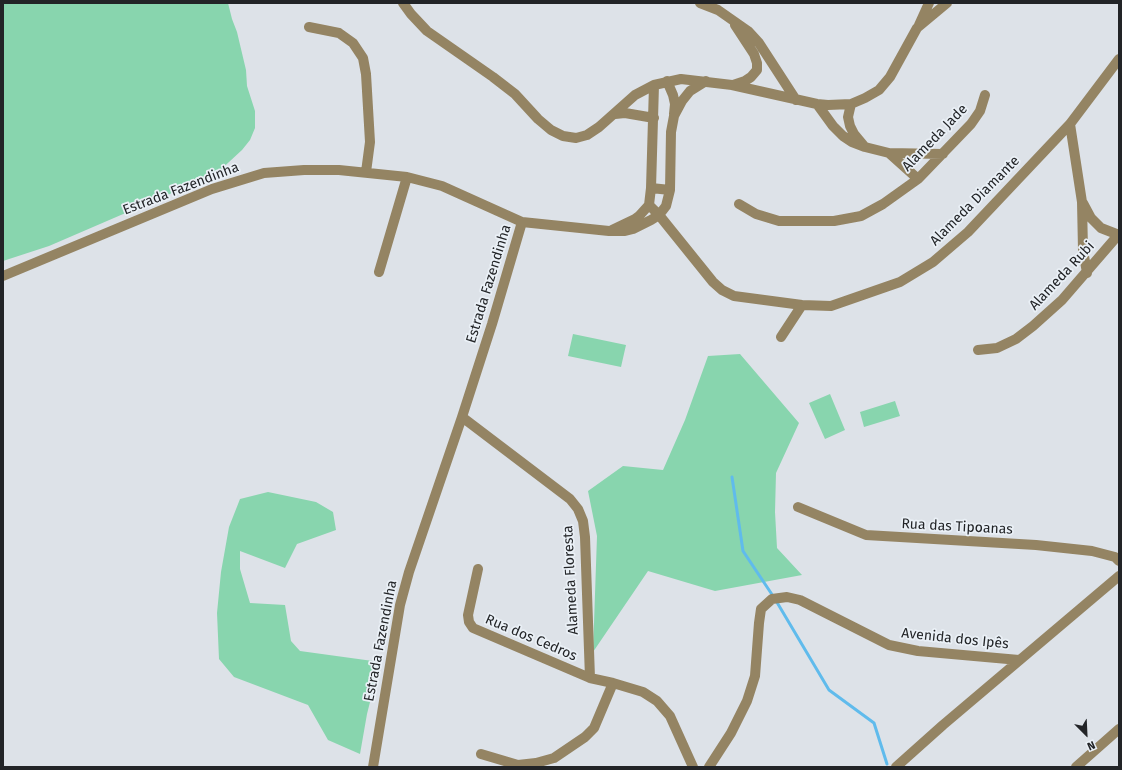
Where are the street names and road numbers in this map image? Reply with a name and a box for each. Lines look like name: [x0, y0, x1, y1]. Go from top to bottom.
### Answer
street label: Alameda Jade: [899, 101, 971, 175]
street label: Alameda Diamante: [927, 153, 1023, 249]
street label: Estrada Fazendinha: [121, 159, 241, 219]
street label: Estrada Fazendinha: [463, 223, 515, 345]
street label: Alameda Rubi: [1026, 238, 1098, 314]
street label: Rua das Tipoanas: [901, 516, 1013, 538]
street label: Alameda Floresta: [560, 525, 582, 635]
street label: Estrada Fazendinha: [361, 579, 401, 703]
street label: Rua dos Cedros: [483, 611, 579, 665]
street label: Avenida dos Ipês: [901, 625, 1009, 653]

